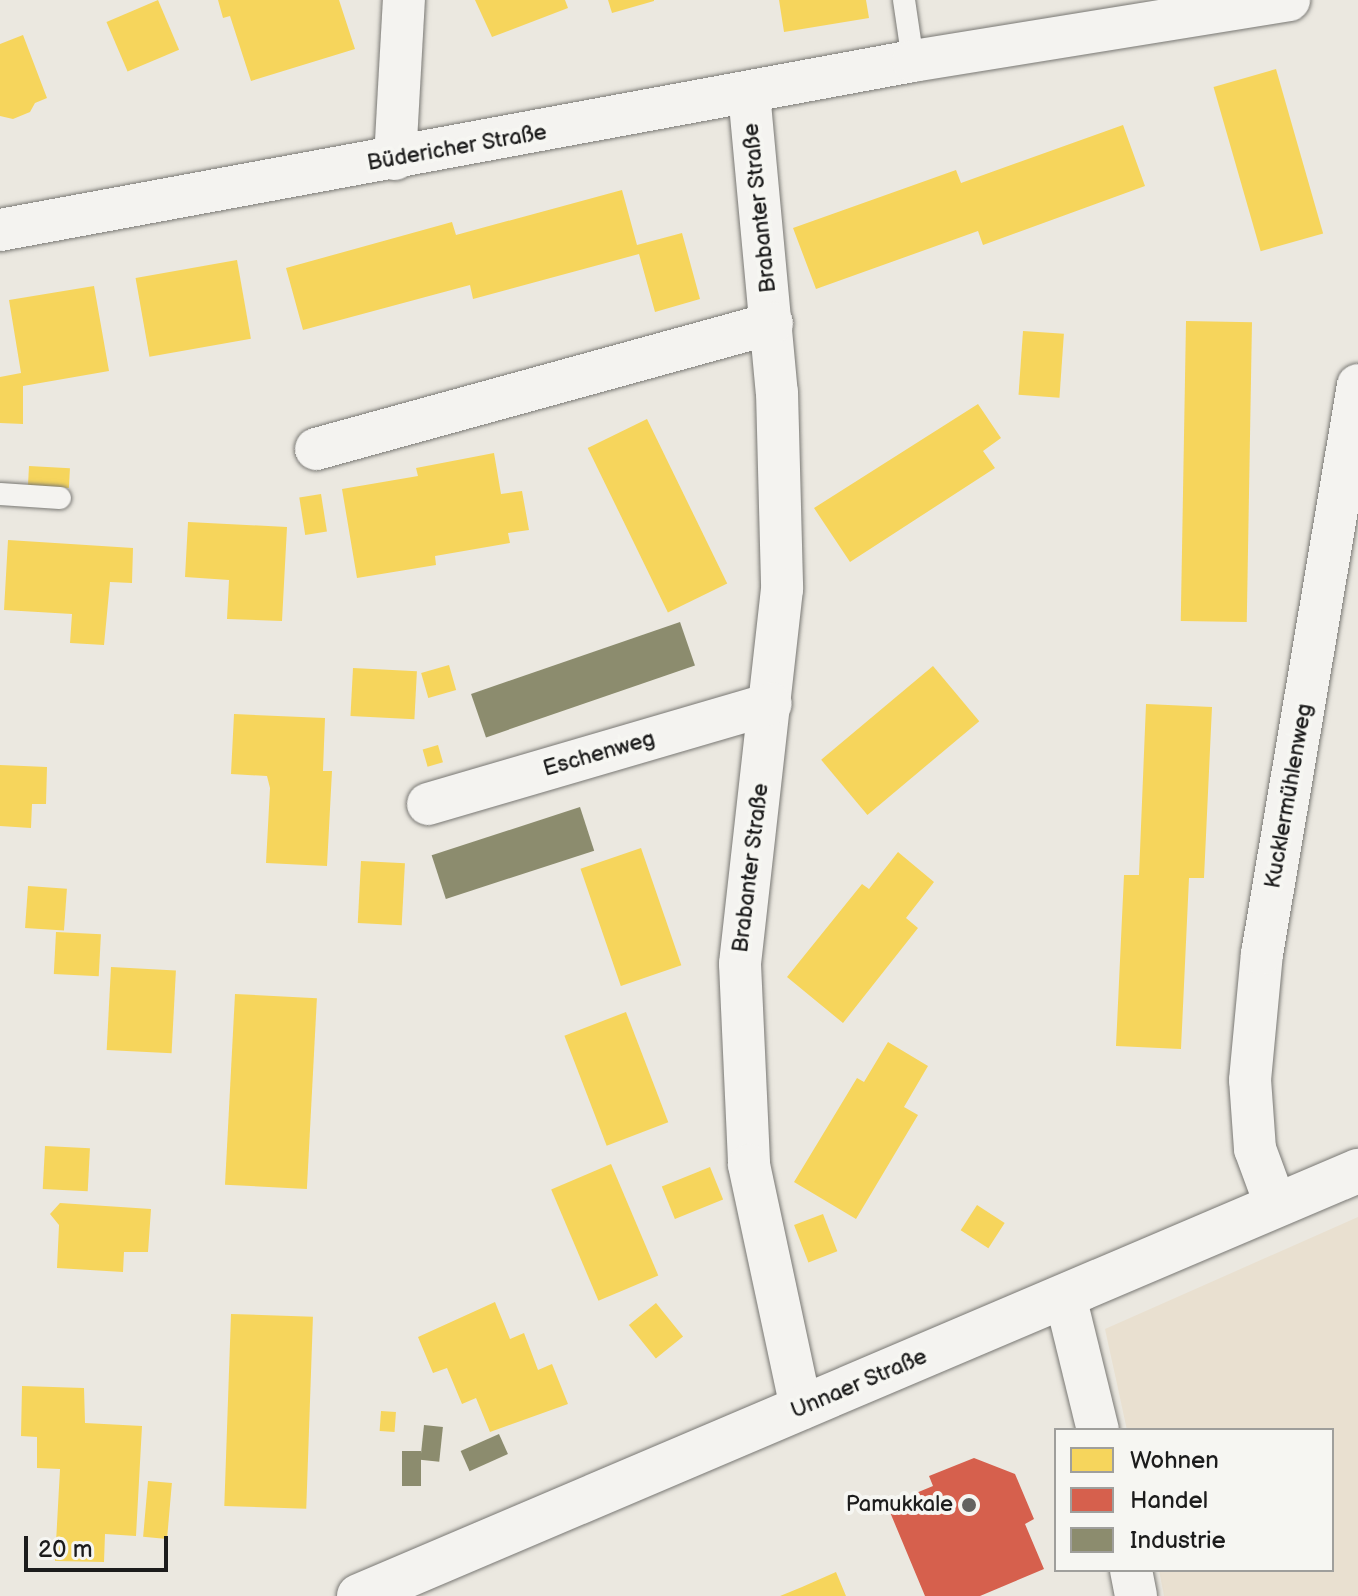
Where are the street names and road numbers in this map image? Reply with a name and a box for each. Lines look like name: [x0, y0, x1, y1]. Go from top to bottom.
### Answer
street label: Büdericher Straße: [365, 119, 549, 177]
street label: Brabanter Straße: [738, 122, 782, 294]
street label: Kucklermühlenweg: [1260, 702, 1318, 890]
street label: Eschenweg: [540, 725, 658, 783]
street label: Brabanter Straße: [728, 782, 774, 954]
street label: Unnaer Straße: [787, 1343, 931, 1425]

